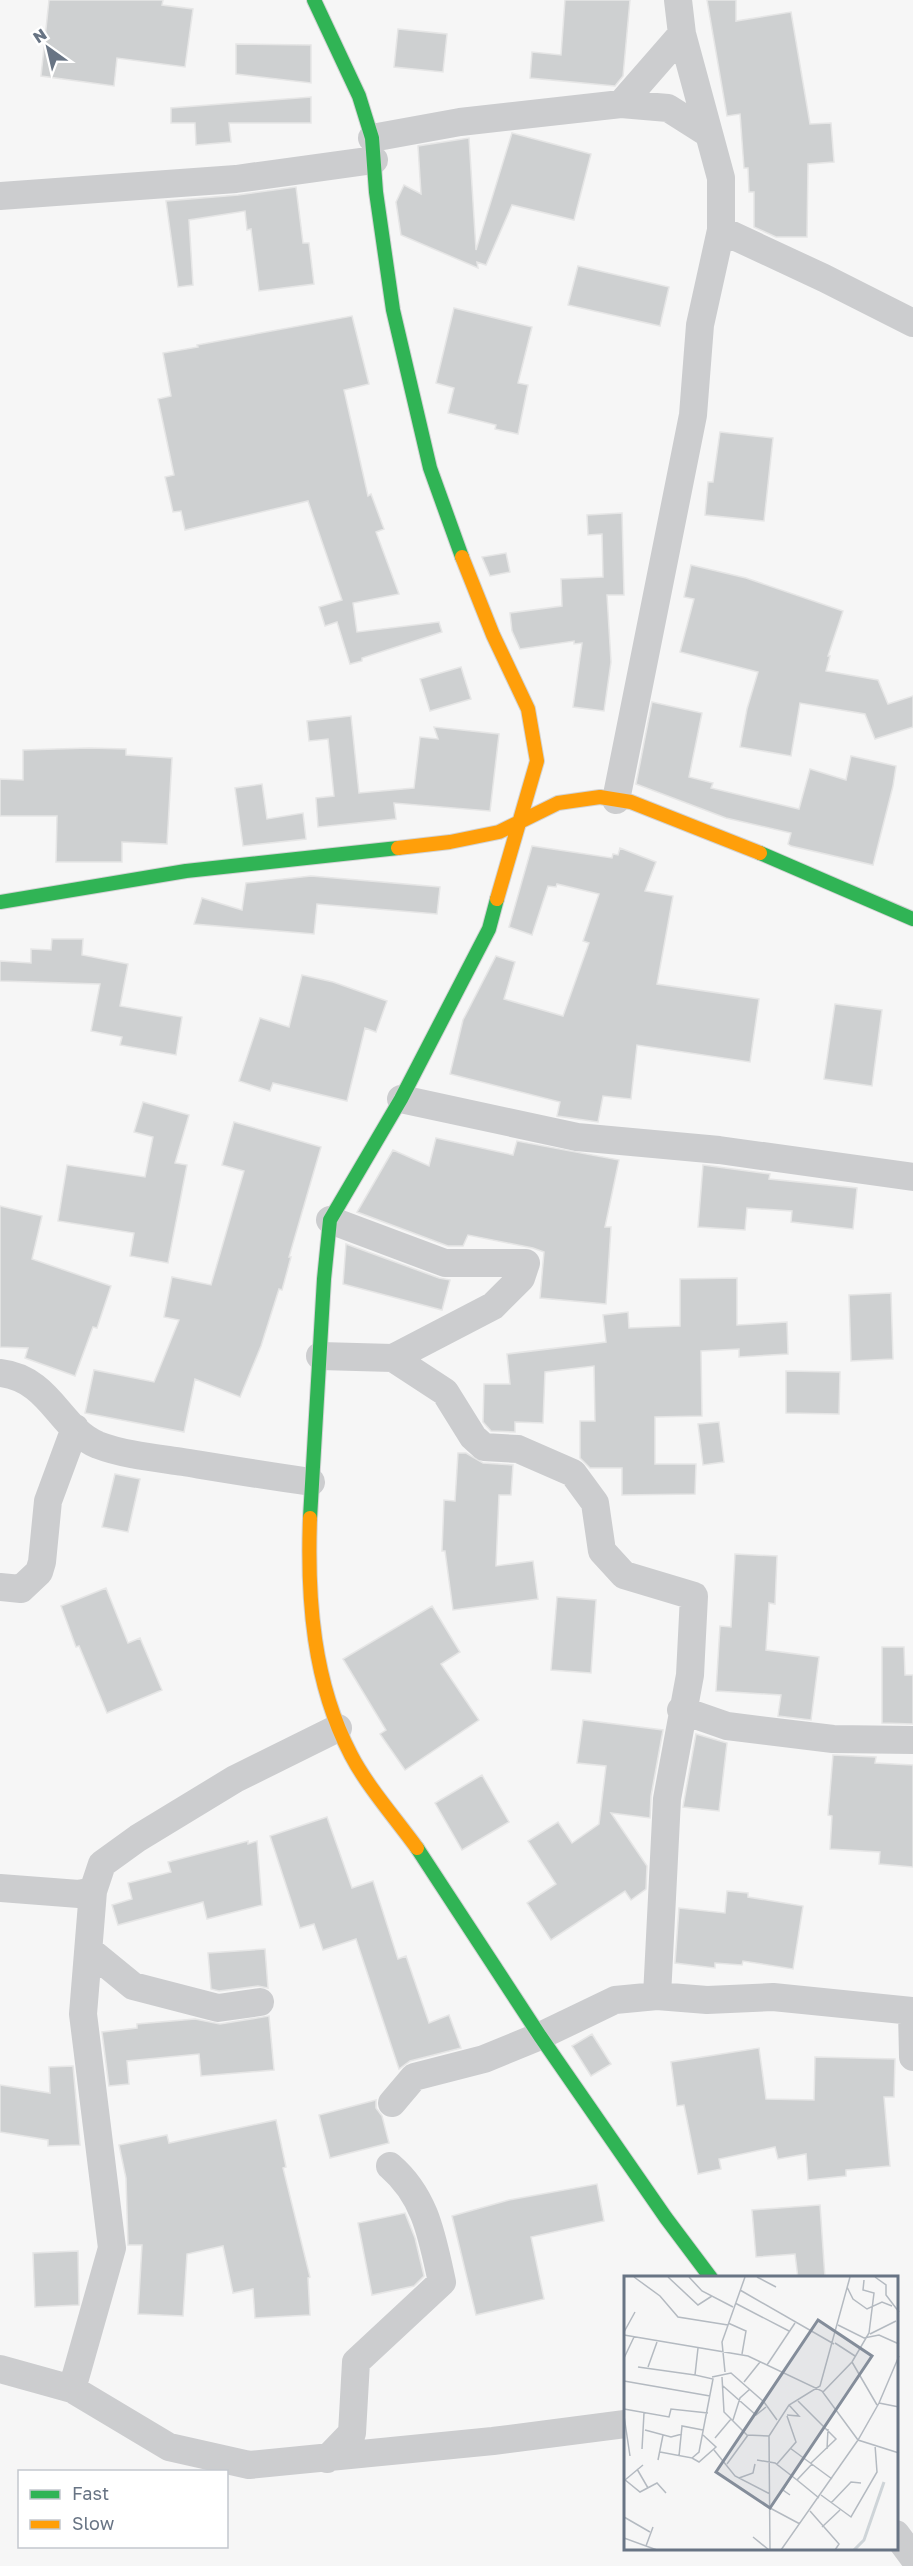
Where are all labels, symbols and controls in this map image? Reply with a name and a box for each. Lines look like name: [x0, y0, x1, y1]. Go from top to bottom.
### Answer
north arrow: [18, 18, 78, 78]
text: N: [29, 24, 50, 47]
inset map: [624, 2276, 898, 2551]
legend: [18, 2470, 228, 2548]
text: Fast: [72, 2482, 109, 2504]
text: Slow: [72, 2512, 115, 2534]

